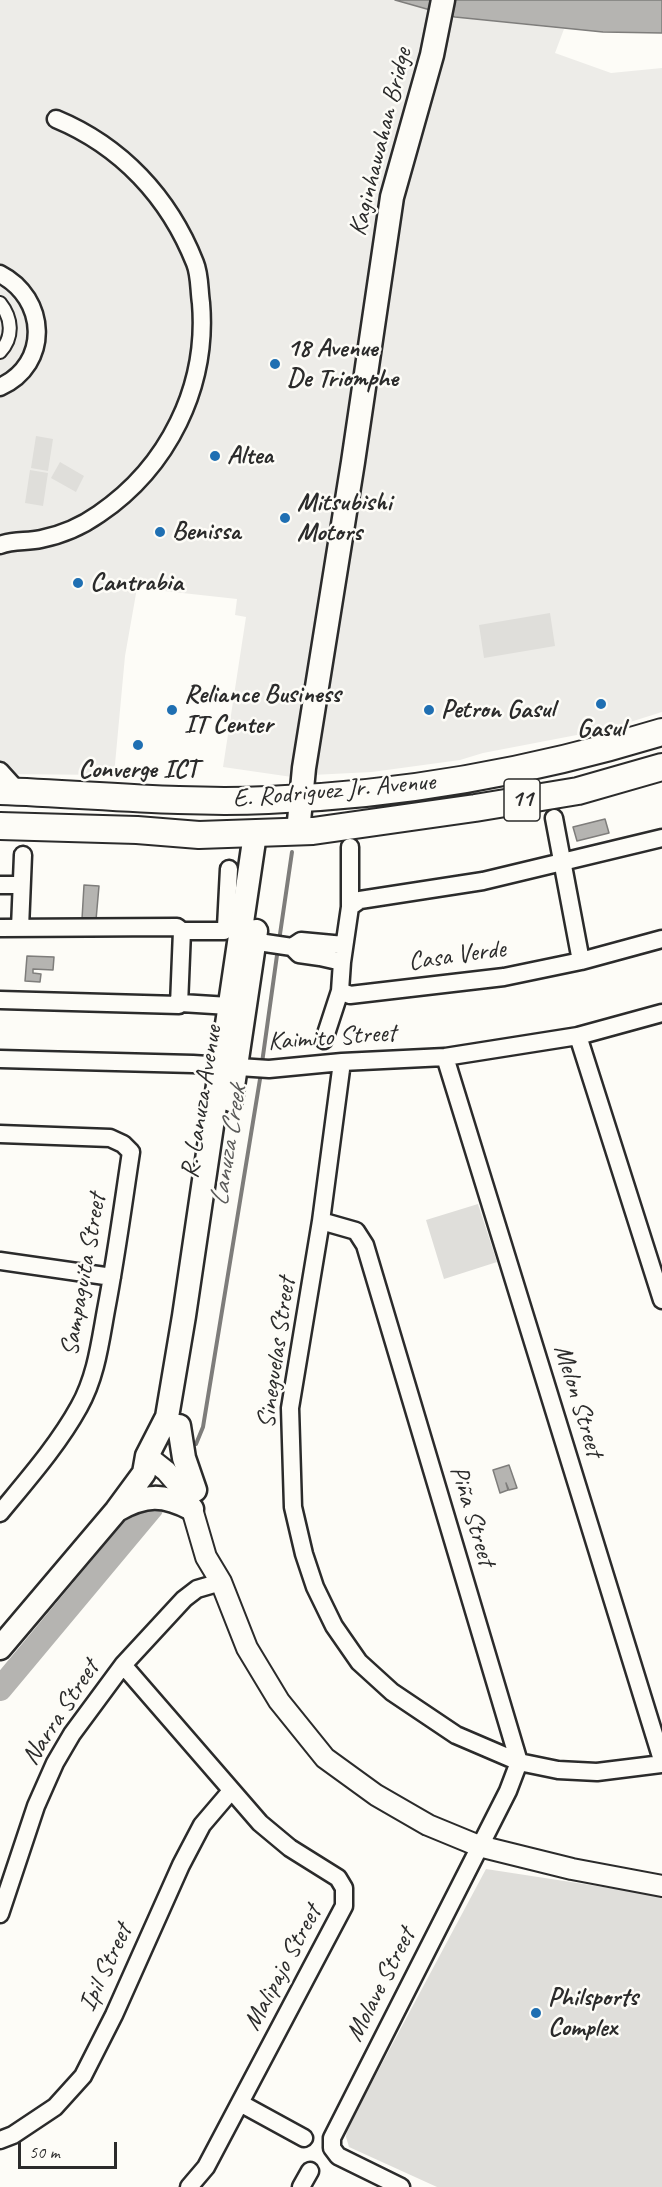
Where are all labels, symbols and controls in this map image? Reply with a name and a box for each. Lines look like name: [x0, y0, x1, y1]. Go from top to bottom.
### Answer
street label: Kaginhawahan Bridge: [343, 45, 419, 239]
place label: 18 Avenue De Triomphe: [287, 333, 398, 394]
marker: 18 Avenue De Triomphe: [268, 357, 282, 371]
place label: Altea: [227, 440, 273, 472]
marker: Altea: [208, 449, 222, 463]
place label: Mitsubishi Motors: [297, 487, 392, 548]
marker: Mitsubishi Motors: [278, 511, 292, 525]
place label: Benissa: [172, 516, 240, 548]
marker: Benissa: [153, 525, 167, 539]
place label: Cantrabia: [90, 567, 183, 599]
marker: Cantrabia: [71, 576, 85, 590]
place label: Reliance Business IT Center: [184, 679, 341, 740]
place label: Petron Gasul: [441, 694, 555, 726]
marker: Gasul: [594, 697, 608, 711]
marker: Reliance Business IT Center: [165, 703, 179, 717]
marker: Petron Gasul: [422, 703, 436, 717]
place label: Gasul: [577, 713, 625, 745]
marker: Converge ICT: [131, 738, 145, 752]
place label: Converge ICT: [78, 754, 198, 786]
street label: E. Rodriguez Jr. Avenue: [232, 767, 436, 815]
road number: 11: [504, 779, 540, 821]
street label: Casa Verde: [406, 934, 508, 978]
street label: Kaimito Street: [267, 1018, 397, 1058]
street label: R. Lanuza Avenue: [175, 1023, 229, 1181]
water label: Lanuza Creek: [204, 1084, 254, 1208]
street label: Sampaguita Street: [54, 1191, 114, 1359]
street label: Sineguelas Street: [251, 1276, 303, 1430]
street label: Melon Street: [546, 1341, 610, 1461]
street label: Piña Street: [442, 1462, 502, 1570]
street label: Narra Street: [16, 1655, 106, 1771]
street label: Malipajo Street: [237, 1900, 329, 2036]
street label: Ipil Street: [72, 1919, 140, 2017]
street label: Molave Street: [339, 1923, 423, 2047]
place label: Philsports Complex: [548, 1982, 638, 2044]
marker: Philsports Complex: [529, 2006, 543, 2020]
scale bar: [21, 2130, 120, 2168]
text: 50 m: [29, 2141, 60, 2163]

